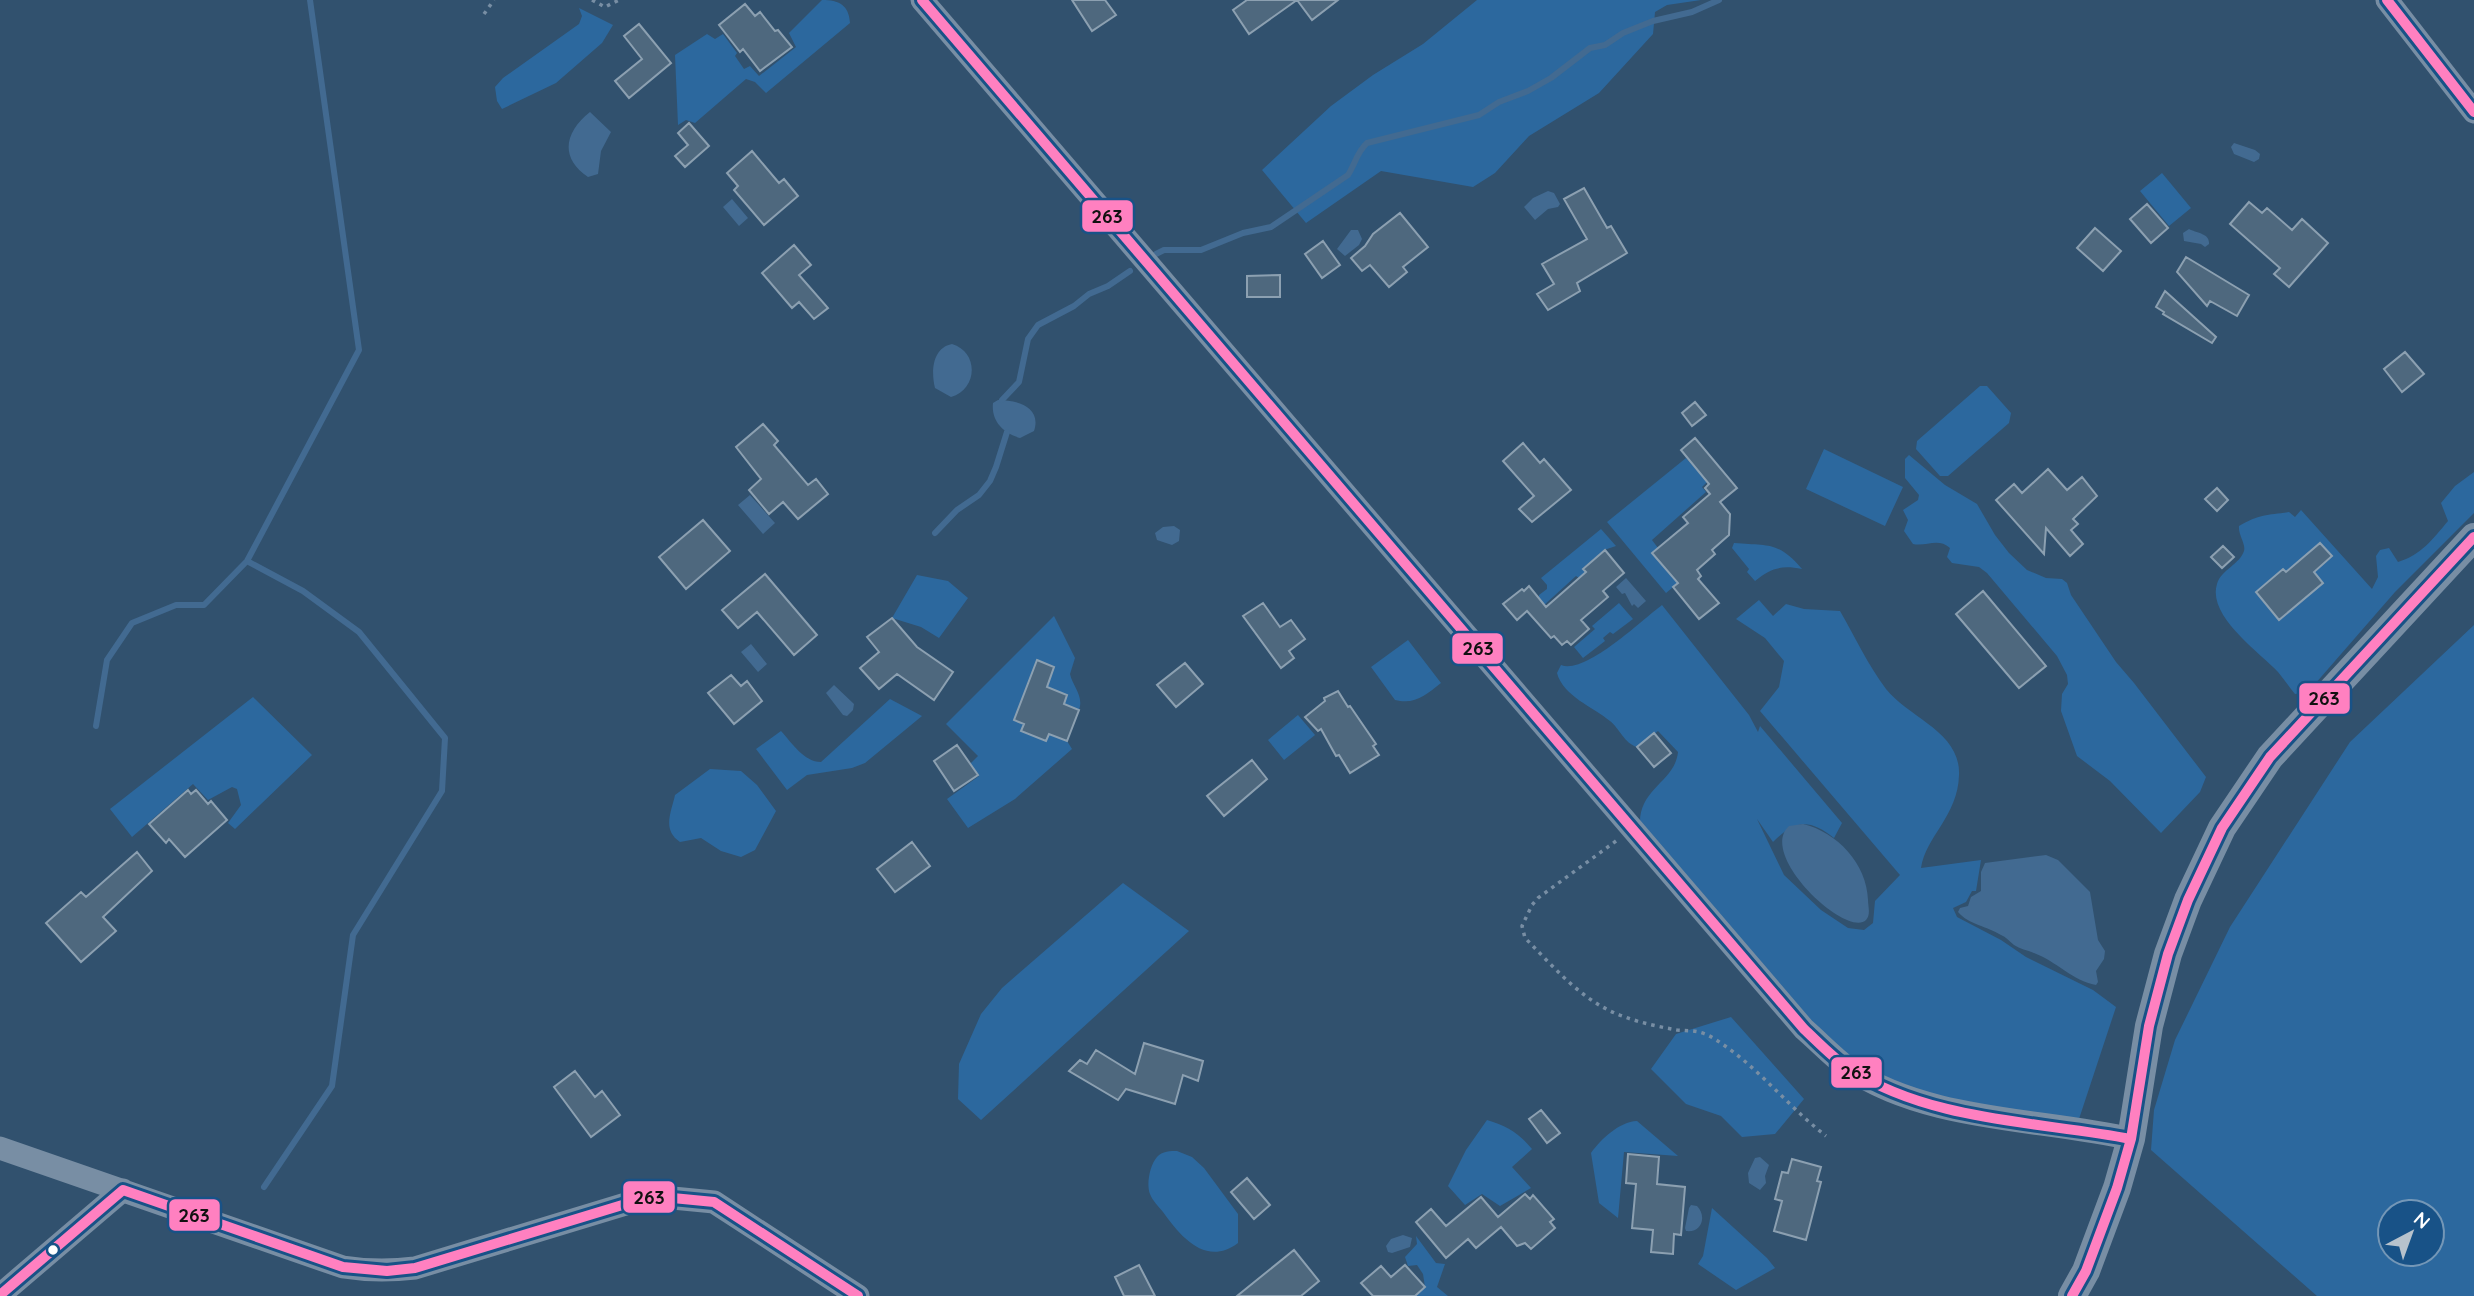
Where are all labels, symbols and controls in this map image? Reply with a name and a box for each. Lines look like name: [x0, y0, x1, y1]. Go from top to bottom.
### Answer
line badge: 263: [1081, 199, 1134, 233]
text: 263: [1091, 204, 1123, 228]
line badge: 263: [1451, 632, 1504, 665]
text: 263: [1462, 636, 1494, 660]
line badge: 263: [2298, 682, 2351, 715]
text: 263: [2308, 686, 2340, 710]
line badge: 263: [1830, 1056, 1883, 1089]
text: 263: [1840, 1060, 1872, 1084]
line badge: 263: [622, 1180, 676, 1214]
text: 263: [633, 1185, 665, 1209]
line badge: 263: [168, 1198, 221, 1232]
north arrow: [2376, 1198, 2446, 1268]
text: 263: [178, 1203, 210, 1227]
text: N: [2409, 1207, 2435, 1234]
unlabelled marker: [46, 1243, 60, 1257]

